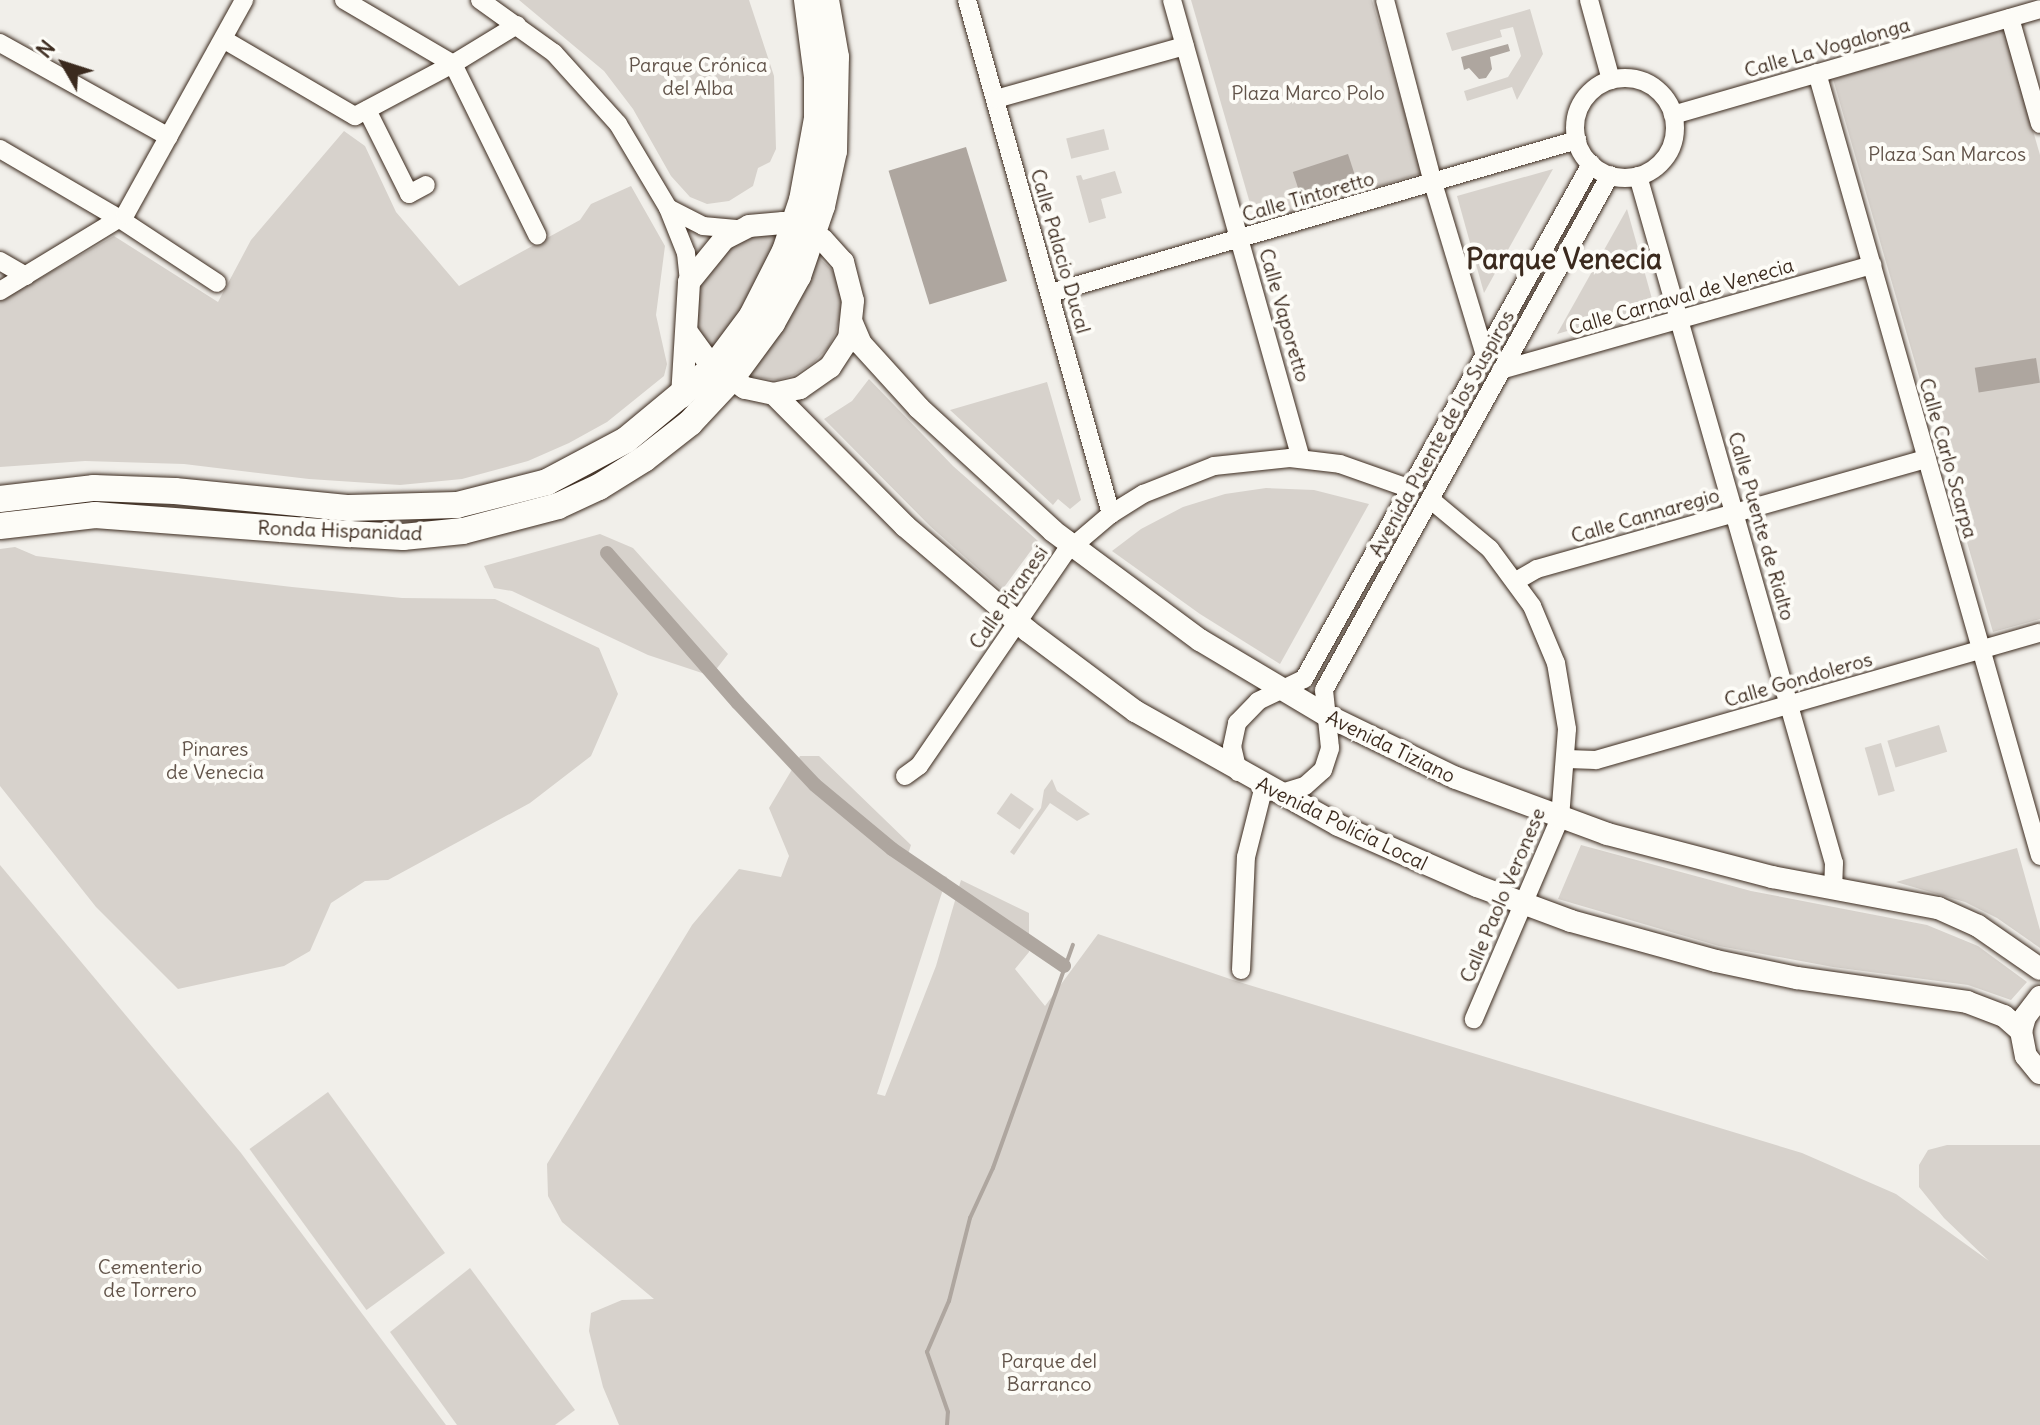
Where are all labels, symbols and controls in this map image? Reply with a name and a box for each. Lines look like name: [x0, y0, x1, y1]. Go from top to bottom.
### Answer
street label: Calle La Vogalonga: [1741, 12, 1913, 82]
north arrow: [24, 24, 104, 104]
text: N: [30, 34, 61, 64]
park label: Parque Crónica del Alba: [629, 52, 767, 99]
park label: Plaza Marco Polo: [1231, 80, 1385, 104]
park label: Plaza San Marcos: [1868, 141, 2026, 165]
street label: Calle Palacio Ducal: [1026, 166, 1096, 336]
street label: Calle Tintoretto: [1239, 166, 1377, 226]
district label: Parque Venecia: [1466, 242, 1662, 276]
street label: Calle Vaporetto: [1254, 245, 1316, 385]
street label: Calle Carnaval de Venecia: [1566, 252, 1796, 340]
street label: Avenida Puente de los Suspiros: [1363, 306, 1519, 560]
street label: Calle Carlo Scarpa: [1915, 375, 1983, 541]
street label: Calle Puente de Rialto: [1724, 429, 1800, 623]
street label: Calle Cannaregio: [1568, 482, 1722, 548]
street label: Ronda Hispanidad: [257, 515, 423, 545]
street label: Calle Piranesi: [964, 541, 1052, 653]
street label: Calle Gondoleros: [1721, 646, 1875, 712]
street label: Avenida Tiziano: [1323, 704, 1459, 788]
park label: Pinares de Venecia: [166, 737, 264, 784]
street label: Avenida Policía Local: [1252, 771, 1432, 875]
street label: Calle Paolo Veronese: [1454, 804, 1550, 986]
park label: Cementerio de Torrero: [98, 1254, 202, 1301]
park label: Parque del Barranco: [1001, 1349, 1097, 1396]

